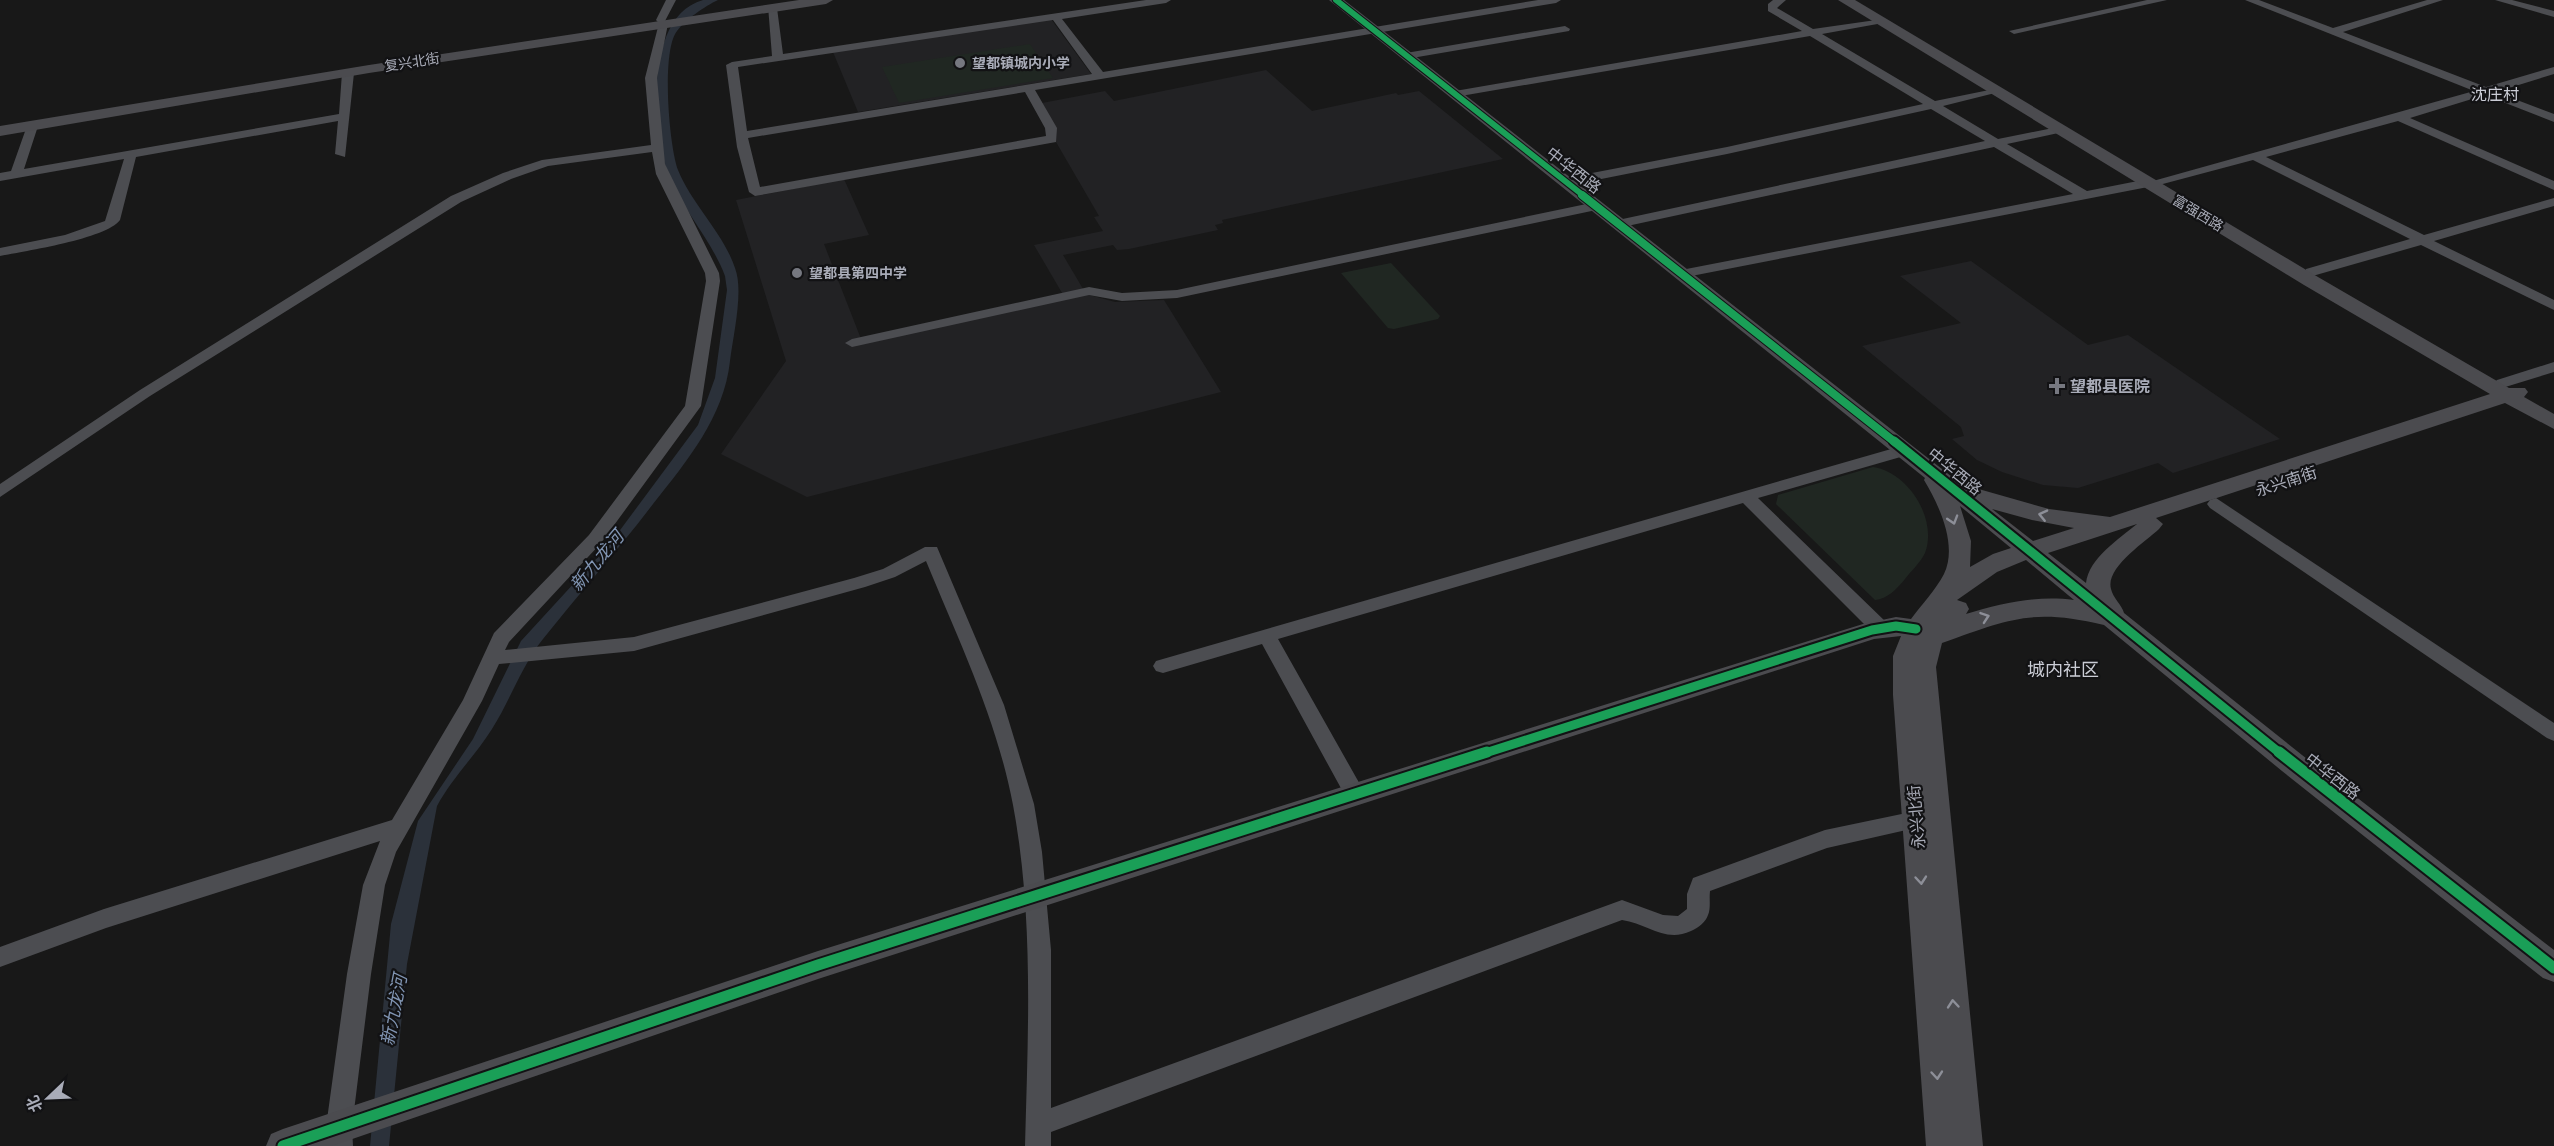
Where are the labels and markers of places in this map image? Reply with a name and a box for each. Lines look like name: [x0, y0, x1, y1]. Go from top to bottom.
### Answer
place label: 望都镇城内小学: [972, 55, 1070, 73]
marker: 望都镇城内小学: [953, 56, 967, 70]
place label: 望都县第四中学: [809, 265, 907, 283]
marker: 望都县第四中学: [790, 266, 804, 280]
marker: 望都县医院: [2048, 377, 2066, 395]
place label: 望都县医院: [2070, 378, 2150, 398]

